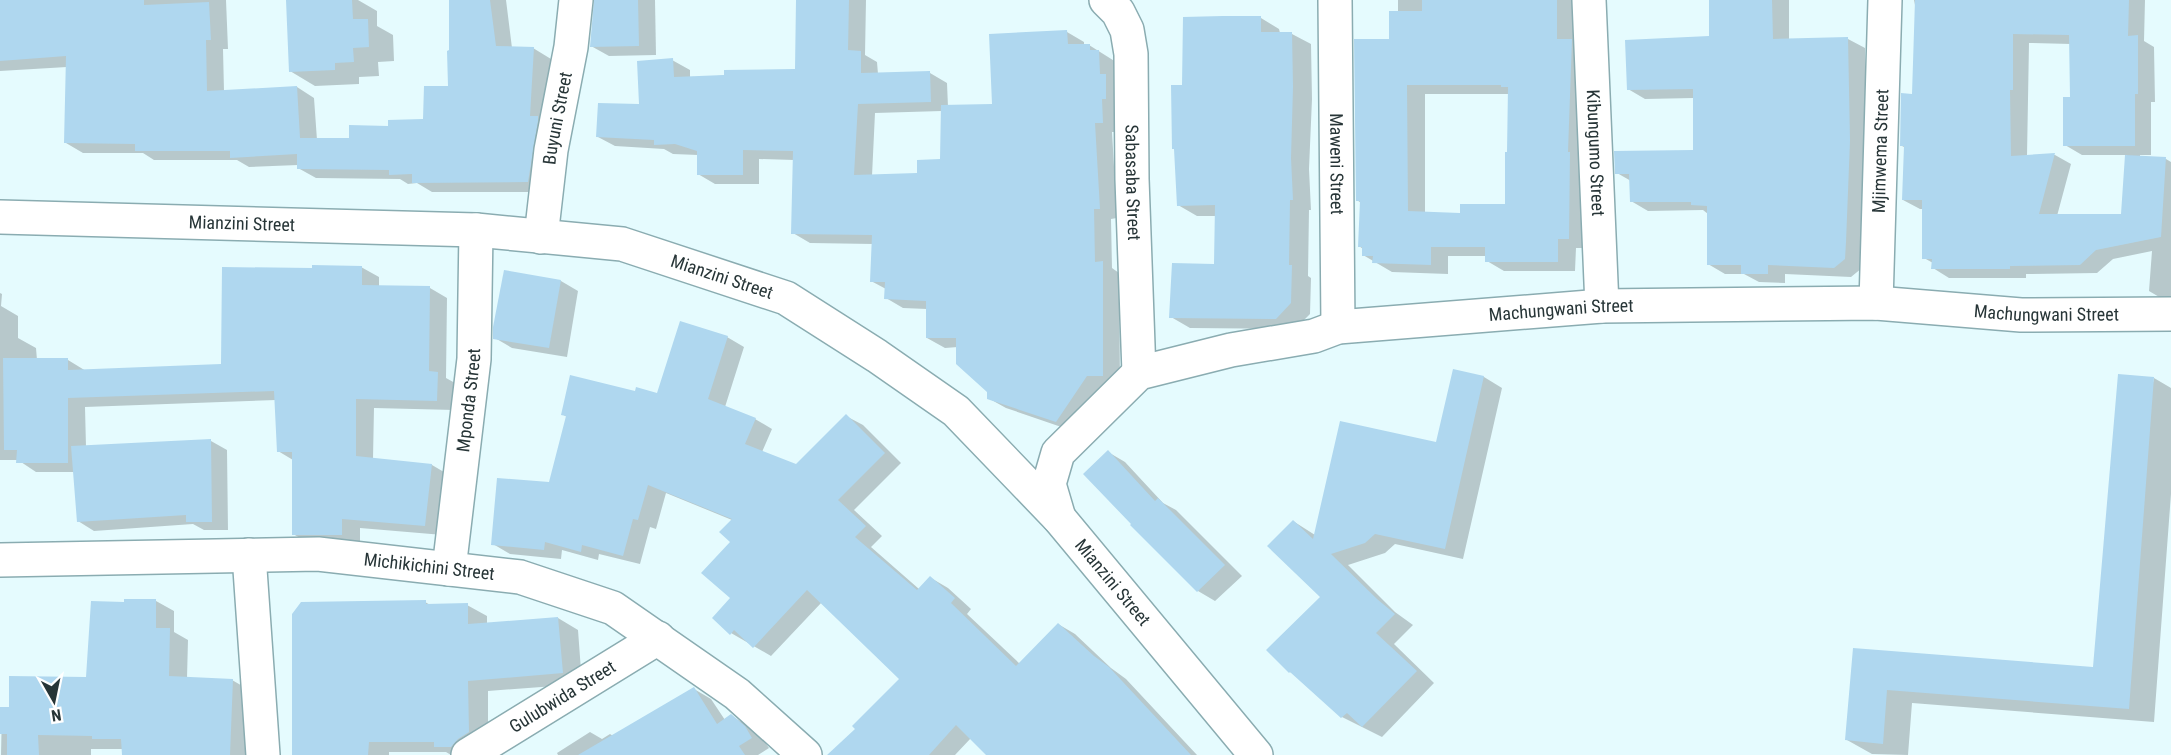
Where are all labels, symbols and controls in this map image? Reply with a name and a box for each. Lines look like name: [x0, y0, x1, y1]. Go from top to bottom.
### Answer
street label: Buyuni Street: [538, 70, 576, 166]
street label: Kibungumo Street: [1583, 89, 1609, 217]
street label: Mjimwema Street: [1868, 89, 1892, 213]
street label: Maweni Street: [1326, 113, 1348, 215]
street label: Sabasaba Street: [1122, 124, 1145, 241]
street label: Mianzini Street: [188, 211, 295, 235]
street label: Mianzini Street: [668, 250, 776, 303]
street label: Machungwani Street: [1488, 295, 1634, 325]
street label: Machungwani Street: [1973, 300, 2119, 325]
street label: Mponda Street: [452, 348, 484, 453]
street label: Mianzini Street: [1071, 535, 1155, 630]
street label: Michikichini Street: [363, 548, 496, 584]
street label: Gulubwida Street: [505, 656, 619, 737]
north arrow: [24, 671, 84, 731]
text: N: [50, 705, 63, 725]

